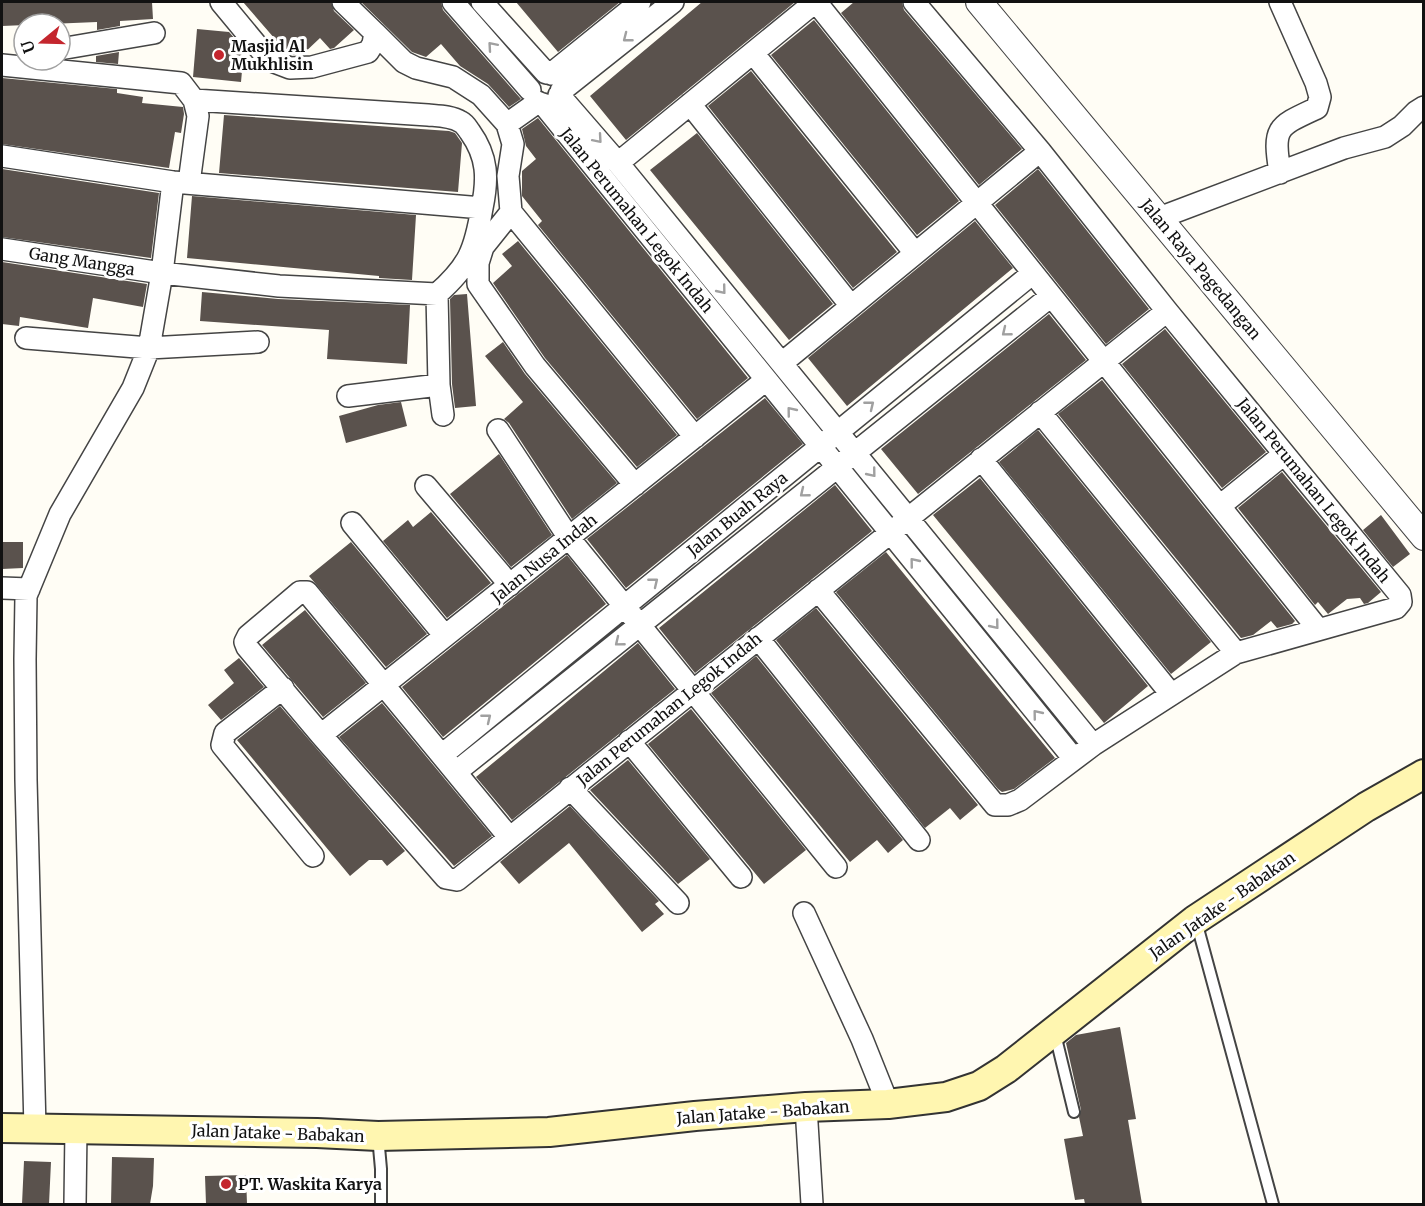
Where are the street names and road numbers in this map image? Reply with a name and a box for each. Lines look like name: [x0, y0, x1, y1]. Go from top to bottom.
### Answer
street label: Jalan Perumahan Legok Indah: [556, 123, 718, 317]
street label: Jalan Raya Pagedangan: [1136, 194, 1266, 344]
street label: Gang Mangga: [28, 243, 137, 279]
street label: Jalan Perumahan Legok Indah: [1233, 393, 1395, 587]
street label: Jalan Buah Raya: [682, 467, 791, 561]
street label: Jalan Nusa Indah: [486, 509, 601, 607]
street label: Jalan Perumahan Legok Indah: [572, 628, 766, 790]
street label: Jalan Jatake - Babakan: [1145, 847, 1299, 963]
street label: Jalan Jatake - Babakan: [675, 1096, 850, 1128]
street label: Jalan Jatake - Babakan: [190, 1120, 365, 1146]

